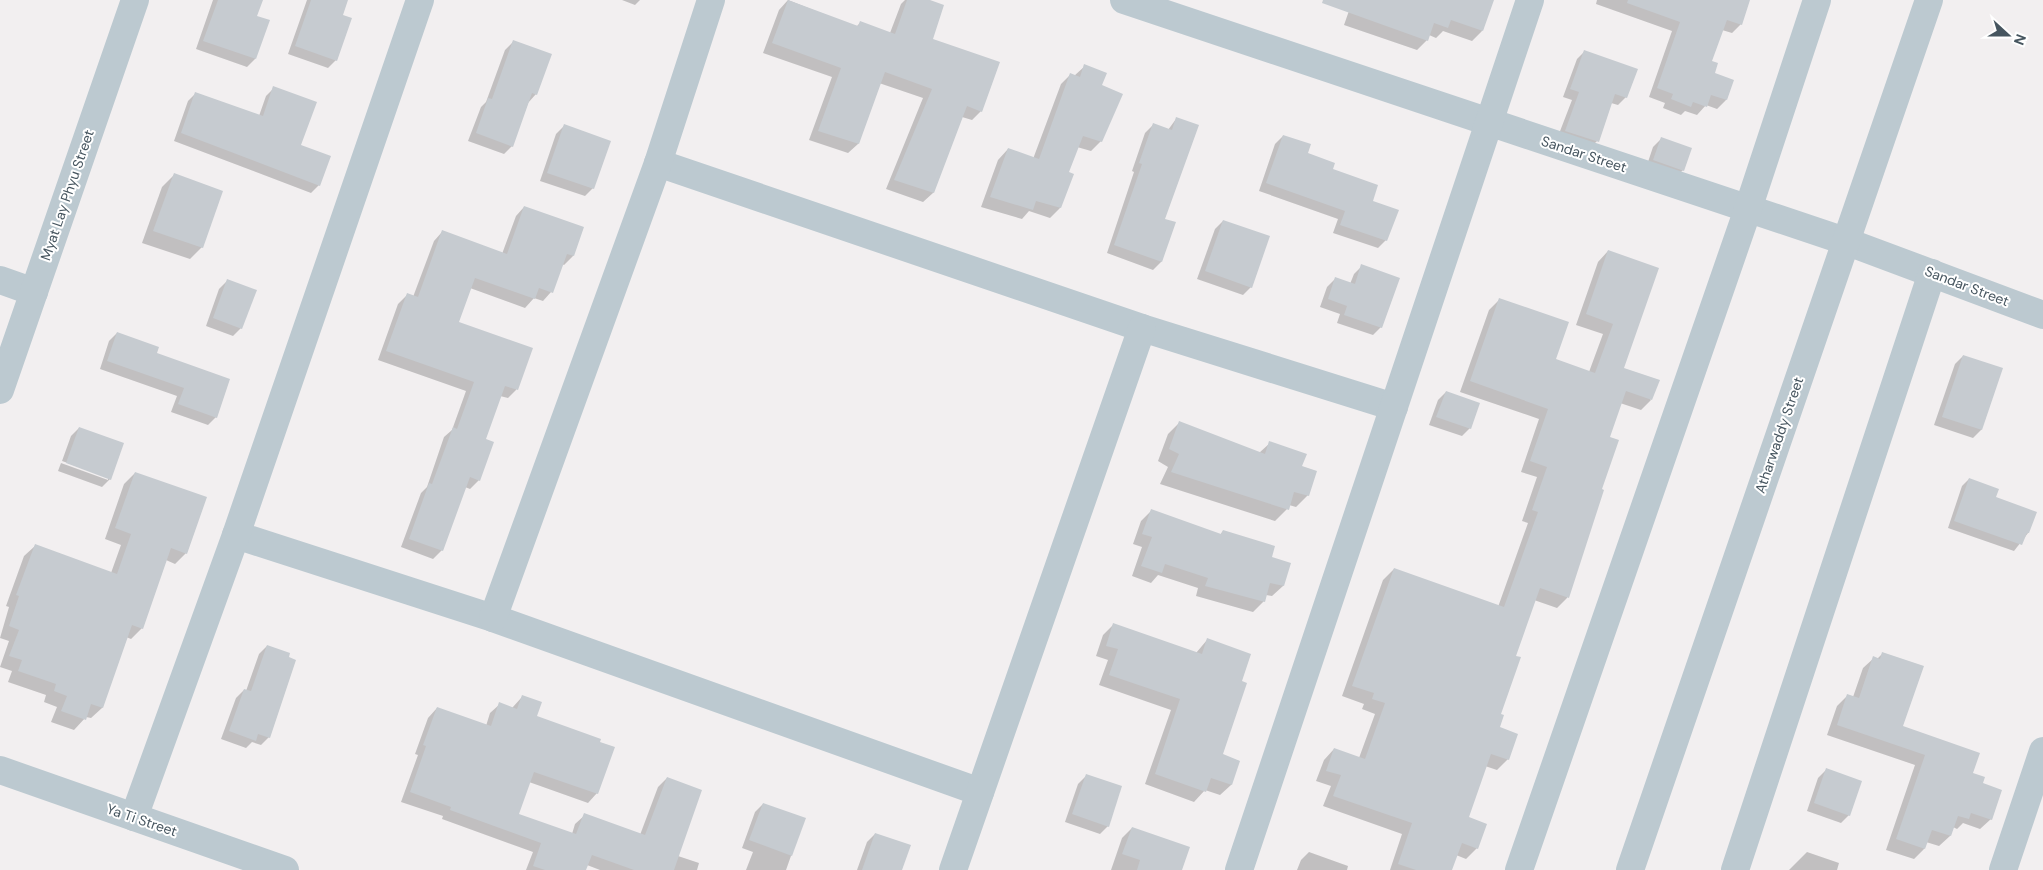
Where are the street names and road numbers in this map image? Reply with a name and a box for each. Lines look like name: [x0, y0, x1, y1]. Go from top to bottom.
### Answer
street label: Myat Lay Phyu Street: [36, 127, 98, 263]
street label: Sandar Street: [1539, 132, 1629, 176]
street label: Sandar Street: [1922, 262, 2012, 310]
street label: Atharwaddy Street: [1751, 374, 1807, 496]
street label: Ya Ti Street: [105, 800, 179, 840]

